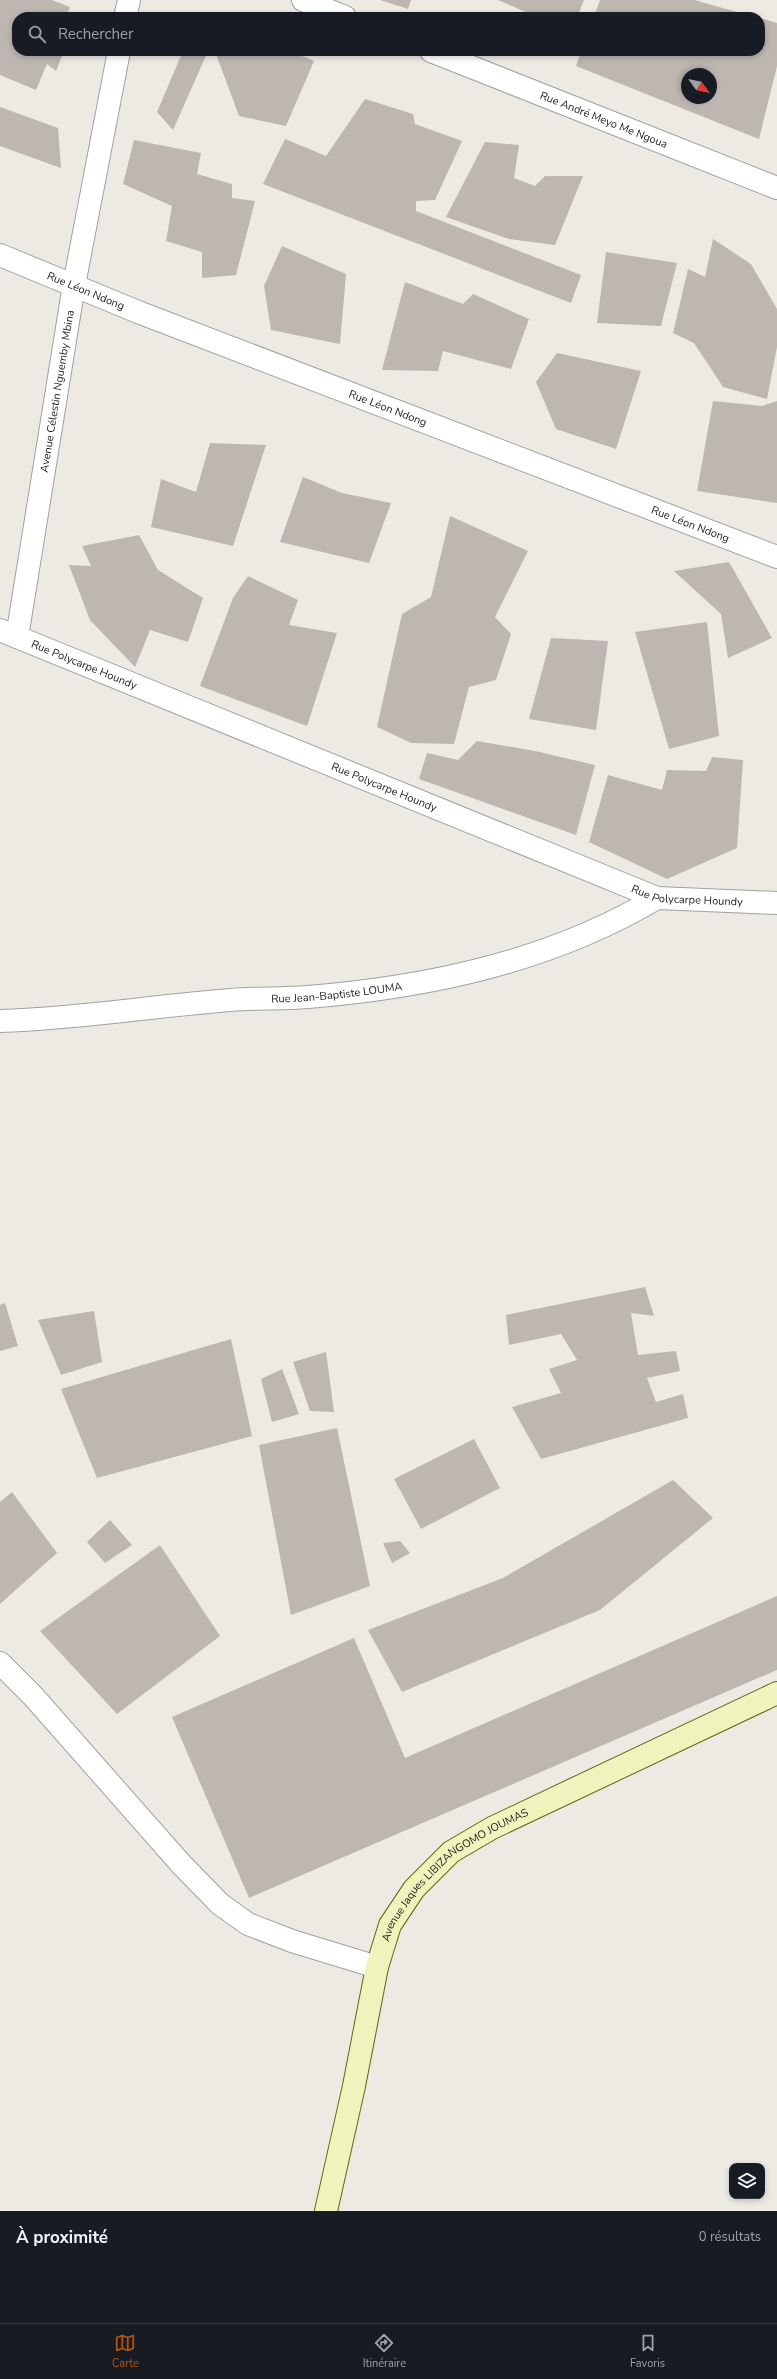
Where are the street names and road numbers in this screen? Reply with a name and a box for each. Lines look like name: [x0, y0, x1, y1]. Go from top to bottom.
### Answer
street label: Rue André Meyo Me Ngoua: [538, 87, 670, 152]
street label: Rue Léon Ndong: [45, 268, 127, 313]
street label: Avenue Célestin Nguemby Mbina: [36, 309, 77, 474]
street label: Rue Léon Ndong: [347, 386, 429, 430]
street label: Rue Léon Ndong: [649, 502, 732, 546]
street label: Rue Polycarpe Houndy: [29, 636, 140, 693]
street label: Rue Polycarpe Houndy: [329, 759, 440, 815]
street label: Rue Polycarpe Houndy: [629, 881, 743, 909]
street label: Rue Jean-Baptiste LOUMA: [271, 978, 403, 1006]
street label: Avenue Jaques LIBIZANGOMO JOUMAS: [378, 1804, 531, 1943]

